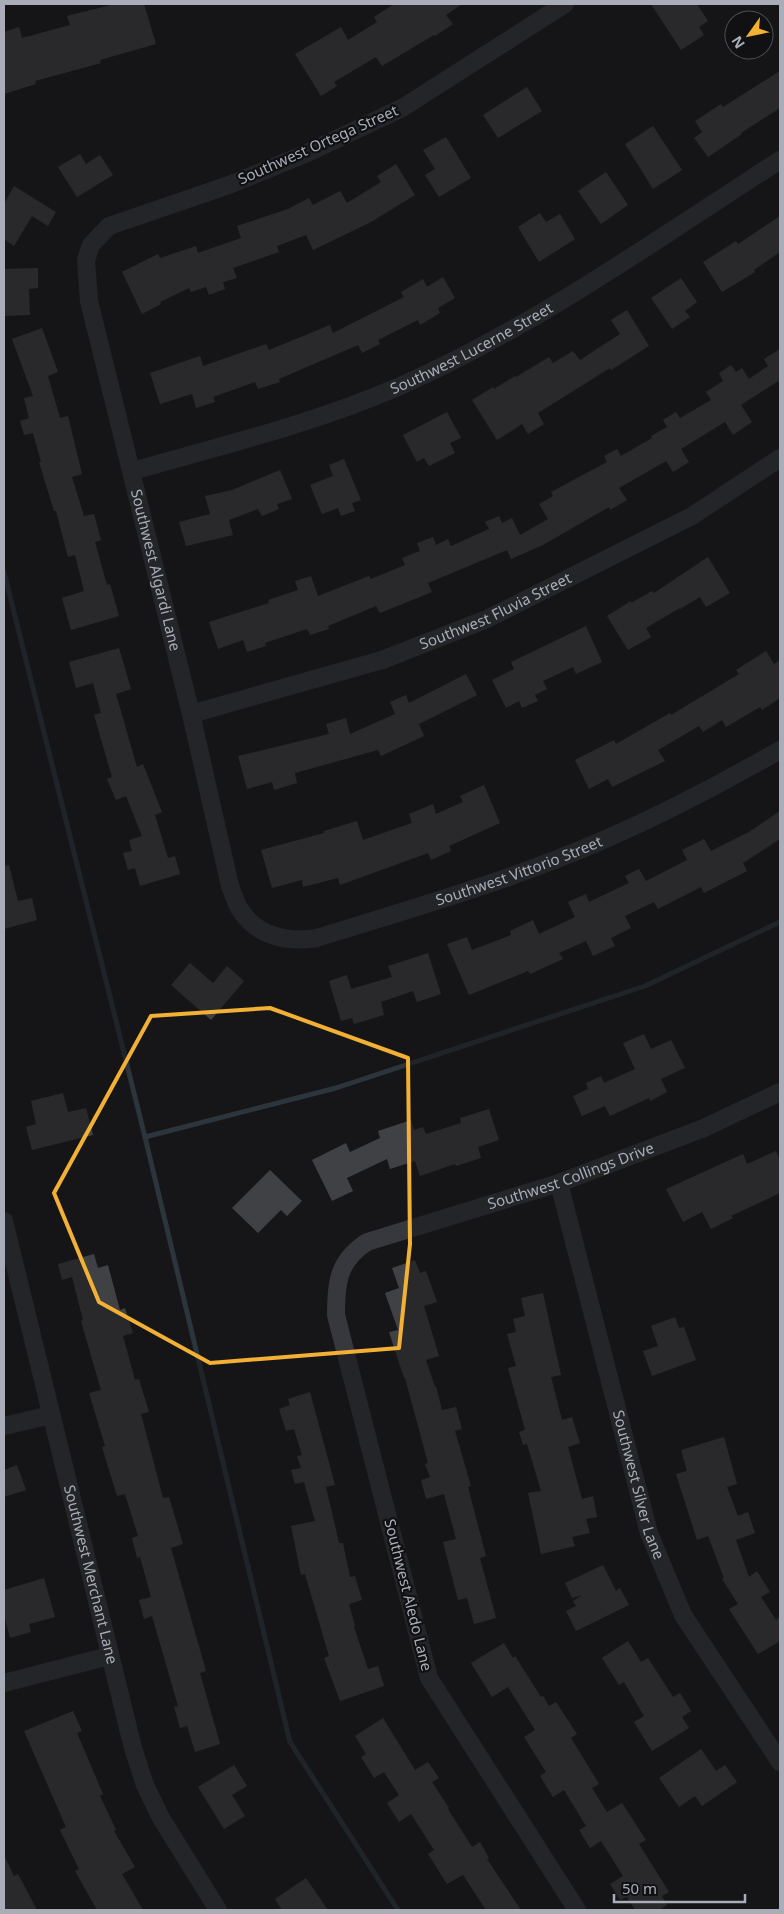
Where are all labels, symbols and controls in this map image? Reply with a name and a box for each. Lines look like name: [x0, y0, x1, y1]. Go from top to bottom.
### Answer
north arrow: [724, 10, 774, 60]
text: N: [727, 32, 749, 52]
street label: Southwest Ortega Street: [234, 99, 401, 188]
street label: Southwest Lucerne Street: [387, 297, 556, 398]
street label: Southwest Algardi Lane: [127, 487, 186, 653]
street label: Southwest Fluvia Street: [416, 567, 575, 653]
street label: Southwest Vittorio Street: [433, 831, 606, 910]
street label: Southwest Collings Drive: [485, 1137, 657, 1213]
street label: Southwest Silver Lane: [609, 1408, 670, 1562]
street label: Southwest Merchant Lane: [60, 1483, 123, 1666]
street label: Southwest Aledo Lane: [380, 1517, 438, 1673]
scale bar: [614, 1872, 745, 1904]
text: 50 m: [622, 1878, 657, 1898]

